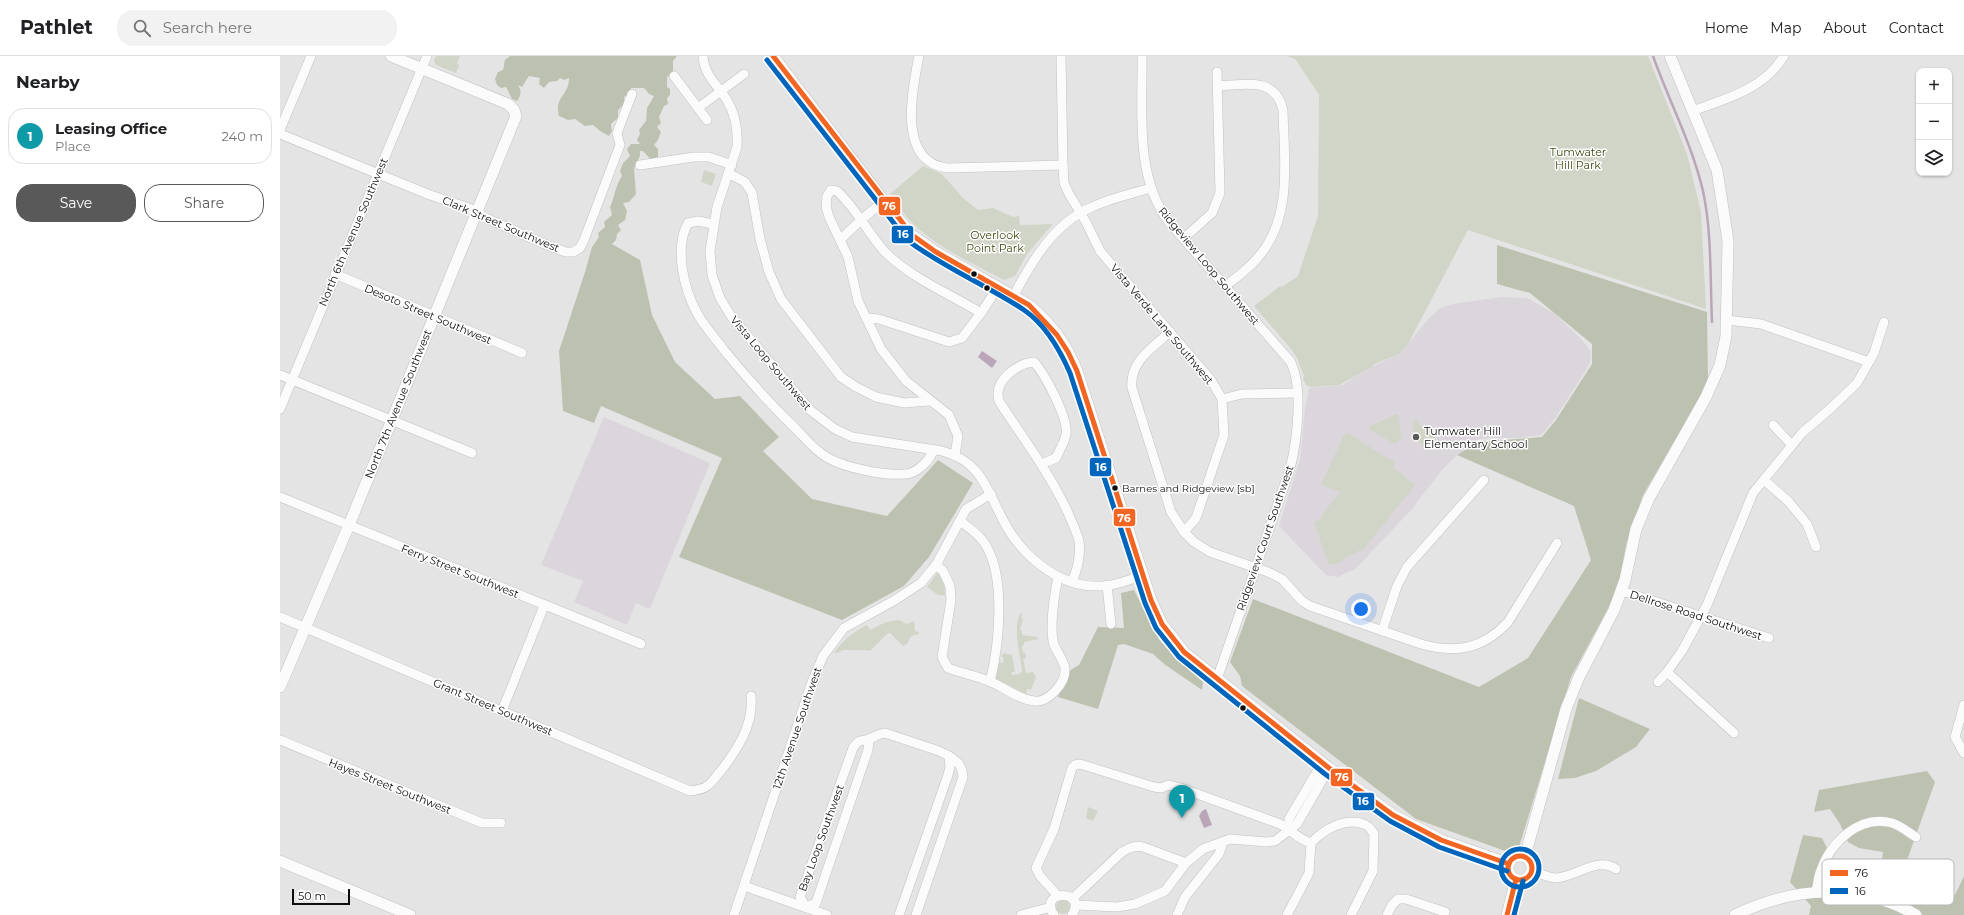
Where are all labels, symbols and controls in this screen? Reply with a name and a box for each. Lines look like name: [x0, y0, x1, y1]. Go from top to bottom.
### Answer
search box: [117, 10, 397, 46]
text: Pathlet: [20, 16, 93, 39]
icon: search: [131, 17, 153, 39]
text: Search here: [163, 18, 252, 37]
text: Home: [1705, 19, 1748, 37]
text: Map: [1770, 19, 1801, 37]
text: About: [1823, 19, 1867, 37]
text: Contact: [1889, 19, 1944, 37]
map controls: [1916, 68, 1952, 176]
button: +: [1916, 68, 1952, 104]
text: Nearby: [16, 72, 80, 92]
button: −: [1916, 104, 1952, 140]
text: Leasing Office: [55, 119, 167, 138]
text: 1: [27, 128, 33, 144]
text: 240 m: [222, 128, 263, 144]
text: Place: [55, 138, 91, 154]
button: layers: [1916, 140, 1952, 176]
park label: Tumwater Hill Park: [1550, 145, 1606, 172]
street label: North 6th Avenue Southwest: [315, 155, 391, 308]
button: Save: [16, 184, 136, 222]
button: Share: [144, 184, 264, 222]
street label: Clark Street Southwest: [440, 193, 562, 255]
line badge: 76: [878, 196, 901, 216]
text: 76: [882, 199, 896, 213]
street label: Ridgeview Loop Southwest: [1155, 204, 1263, 328]
line badge: 16: [891, 225, 914, 244]
text: 16: [897, 227, 909, 241]
park label: Overlook Point Park: [966, 228, 1024, 255]
street label: Vista Verde Lane Southwest: [1107, 261, 1217, 388]
unlabelled marker: [969, 269, 979, 279]
street label: Desoto Street Southwest: [362, 281, 494, 347]
unlabelled marker: [982, 283, 992, 293]
street label: Vista Loop Southwest: [727, 313, 815, 413]
street label: North 7th Avenue Southwest: [362, 327, 435, 481]
place label: Tumwater Hill Elementary School: [1424, 424, 1528, 451]
marker: Tumwater Hill Elementary School: [1411, 432, 1421, 442]
line badge: 16: [1089, 457, 1112, 477]
text: 16: [1095, 460, 1107, 474]
street label: Ridgeview Court Southwest: [1233, 463, 1297, 613]
place label: Barnes and Ridgeview [sb]: [1122, 482, 1255, 495]
marker: Barnes and Ridgeview [sb]: [1110, 483, 1120, 493]
line badge: 76: [1113, 508, 1136, 527]
text: 76: [1117, 511, 1131, 525]
street label: Ferry Street Southwest: [399, 541, 521, 601]
street label: Dellrose Road Southwest: [1628, 587, 1764, 643]
your location: [1351, 599, 1371, 619]
street label: 12th Avenue Southwest: [770, 665, 825, 791]
street label: Grant Street Southwest: [431, 675, 555, 739]
unlabelled marker: [1238, 703, 1248, 713]
street label: Hayes Street Southwest: [327, 755, 454, 817]
line badge: 76: [1330, 768, 1353, 787]
text: 76: [1335, 770, 1349, 784]
street label: Bay Loop Southwest: [795, 782, 847, 893]
pin: 1: [1169, 785, 1195, 818]
line badge: 16: [1352, 792, 1375, 811]
text: 16: [1357, 794, 1369, 808]
legend: [1822, 859, 1954, 905]
text: 76: [1855, 866, 1868, 880]
text: 16: [1855, 884, 1866, 898]
scale bar: [292, 887, 350, 906]
text: 50 m: [298, 889, 326, 903]

